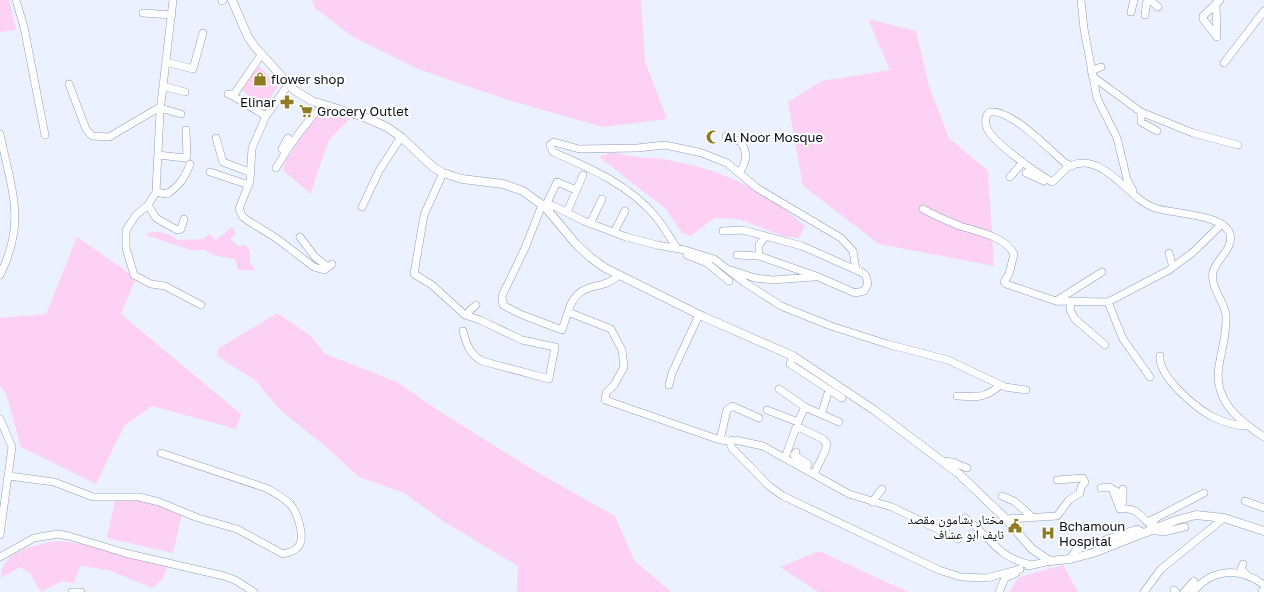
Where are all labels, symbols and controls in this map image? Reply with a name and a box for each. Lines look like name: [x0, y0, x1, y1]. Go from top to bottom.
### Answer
shop icon: flower shop: [252, 71, 268, 87]
place label: flower shop: [271, 71, 344, 87]
place label: Elinar: [240, 94, 276, 110]
pharmacy icon: Elinar: [279, 94, 295, 110]
supermarket icon: Grocery Outlet: [298, 103, 314, 119]
place label: Grocery Outlet: [317, 103, 409, 119]
mosque icon: Al Noor Mosque: [705, 129, 721, 145]
place label: Al Noor Mosque: [724, 129, 823, 145]
place label: مختار بشامون مقصد نايف ابو عسّاف: [908, 511, 1004, 543]
public building icon: مختار بشامون مقصد نايف ابو عسّاف: [1007, 518, 1023, 534]
place label: Bchamoun Hospital: [1059, 518, 1125, 549]
hospital icon: Bchamoun Hospital: [1040, 525, 1056, 541]

